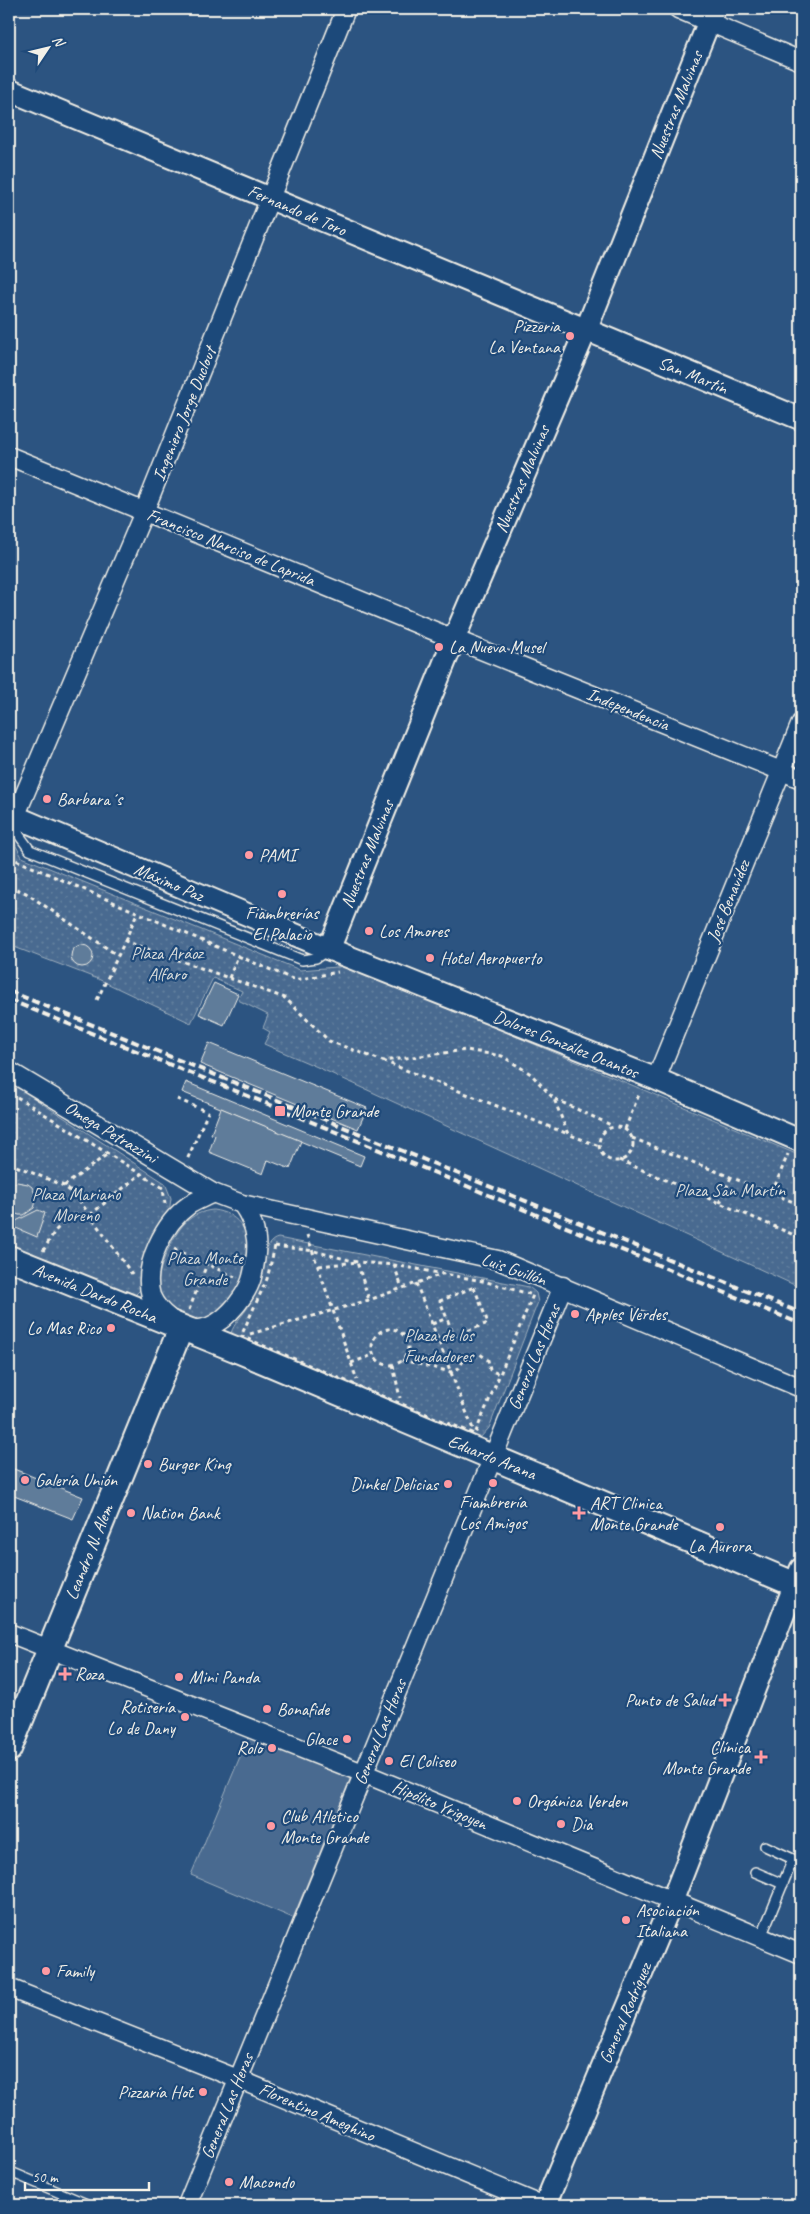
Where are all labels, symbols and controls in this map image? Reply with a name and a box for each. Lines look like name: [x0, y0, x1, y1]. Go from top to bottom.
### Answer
north arrow: [22, 22, 72, 72]
text: N: [49, 32, 69, 51]
street label: Nuestras Malvinas: [644, 46, 708, 162]
street label: Fernando de Toro: [245, 179, 351, 241]
place label: Pizzeria La Ventana: [489, 315, 561, 358]
marker: Pizzeria La Ventana: [564, 330, 576, 342]
street label: Ingeniero Jorge Duclout: [147, 341, 222, 484]
street label: San Martín: [655, 351, 732, 399]
street label: Nuestras Malvinas: [489, 420, 555, 536]
street label: Francisco Narciso de Laprida: [144, 503, 319, 591]
place label: La Nueva Musel: [449, 636, 547, 658]
marker: La Nueva Musel: [433, 641, 445, 653]
street label: Independencia: [584, 683, 674, 736]
place label: Barbara´s: [57, 788, 124, 810]
marker: Barbara´s: [41, 793, 53, 805]
street label: Nuestras Malvinas: [335, 795, 399, 911]
place label: PAMI: [259, 844, 300, 866]
marker: PAMI: [243, 849, 255, 861]
street label: José Benavídez: [701, 855, 755, 946]
street label: Máximo Paz: [131, 858, 208, 907]
marker: Fiambrerías El Palacio: [276, 888, 288, 900]
place label: Fiambrerías El Palacio: [245, 902, 320, 945]
place label: Los Amores: [379, 920, 450, 942]
marker: Los Amores: [363, 925, 375, 937]
park label: Plaza Aráoz Alfaro: [131, 942, 205, 985]
place label: Hotel Aeropuerto: [440, 947, 543, 969]
marker: Hotel Aeropuerto: [424, 952, 436, 964]
street label: Dolores González Ocantos: [490, 1005, 643, 1084]
street label: Omega Petrazzini: [61, 1096, 163, 1170]
place label: Monte Grande: [291, 1100, 380, 1122]
marker: Monte Grande: [273, 1104, 287, 1118]
park label: Plaza San Martín: [675, 1179, 786, 1201]
park label: Plaza Mariano Moreno: [32, 1183, 122, 1226]
park label: Plaza Monte Grande: [167, 1247, 244, 1290]
street label: Luis Guillón: [479, 1248, 550, 1291]
street label: Avenida Dardo Rocha: [30, 1258, 161, 1328]
street label: General Las Heras: [503, 1299, 566, 1413]
place label: Apples Verdes: [585, 1303, 669, 1325]
marker: Apples Verdes: [569, 1308, 581, 1320]
place label: Lo Mas Rico: [27, 1317, 103, 1339]
marker: Lo Mas Rico: [105, 1322, 117, 1334]
park label: Plaza de los Fundadores: [404, 1324, 476, 1367]
street label: Eduardo Arana: [445, 1429, 541, 1485]
place label: Burger King: [158, 1453, 232, 1475]
marker: Burger King: [142, 1458, 154, 1470]
place label: Galería Unión: [35, 1469, 118, 1491]
place label: Dinkel Delicias: [350, 1473, 440, 1495]
marker: Galería Unión: [19, 1474, 31, 1486]
marker: Fiambrería Los Amigos: [487, 1477, 499, 1489]
marker: Dinkel Delicias: [442, 1478, 454, 1490]
place label: Fiambrería Los Amigos: [460, 1491, 528, 1534]
place label: ART Clinica Monte Grande: [590, 1492, 679, 1535]
street label: Leandro N. Alem: [60, 1500, 118, 1603]
place label: Nation Bank: [141, 1502, 221, 1524]
marker: ART Clinica Monte Grande: [572, 1506, 586, 1520]
marker: Nation Bank: [125, 1507, 137, 1519]
marker: La Aurora: [714, 1521, 726, 1533]
place label: La Aurora: [689, 1535, 753, 1557]
place label: Roza: [75, 1663, 106, 1685]
place label: Mini Panda: [189, 1666, 260, 1688]
marker: Roza: [59, 1668, 71, 1680]
marker: Mini Panda: [173, 1671, 185, 1683]
street label: General Las Heras: [349, 1674, 412, 1788]
place label: Punto de Salud: [625, 1689, 718, 1711]
marker: Punto de Salud: [719, 1694, 731, 1706]
place label: Rotisería Lo de Dany: [107, 1696, 177, 1739]
place label: Bonafide: [277, 1698, 330, 1720]
marker: Bonafide: [261, 1703, 273, 1715]
marker: Rotisería Lo de Dany: [179, 1711, 191, 1723]
place label: Glace: [305, 1728, 338, 1750]
marker: Glace: [341, 1733, 353, 1745]
place label: Clínica Monte Grande: [663, 1736, 752, 1779]
place label: Rolo: [237, 1737, 264, 1759]
marker: Rolo: [266, 1742, 278, 1754]
place label: El Coliseo: [399, 1750, 457, 1772]
marker: Clínica Monte Grande: [754, 1750, 768, 1764]
marker: El Coliseo: [383, 1755, 395, 1767]
street label: Hipólito Yrigoyen: [389, 1775, 491, 1835]
place label: Orgánica Verden: [527, 1790, 629, 1812]
marker: Orgánica Verden: [511, 1795, 523, 1807]
place label: Club Atletico Monte Grande: [281, 1805, 370, 1848]
place label: Dia: [571, 1813, 594, 1835]
marker: Dia: [555, 1818, 567, 1830]
marker: Club Atletico Monte Grande: [265, 1820, 277, 1832]
place label: Asociación Italiana: [636, 1899, 700, 1942]
marker: Asociación Italiana: [620, 1914, 632, 1926]
street label: General Rodríguez: [594, 1957, 657, 2067]
place label: Family: [56, 1960, 96, 1982]
marker: Family: [40, 1965, 52, 1977]
street label: General Las Heras: [196, 2048, 259, 2162]
street label: Florentino Ameghino: [256, 2078, 380, 2147]
place label: Pizzaría Hot: [118, 2081, 195, 2103]
marker: Pizzaría Hot: [197, 2086, 209, 2098]
scale bar: [25, 2159, 149, 2191]
text: 50 m: [32, 2168, 59, 2187]
place label: Macondo: [239, 2171, 296, 2193]
marker: Macondo: [223, 2176, 235, 2188]

